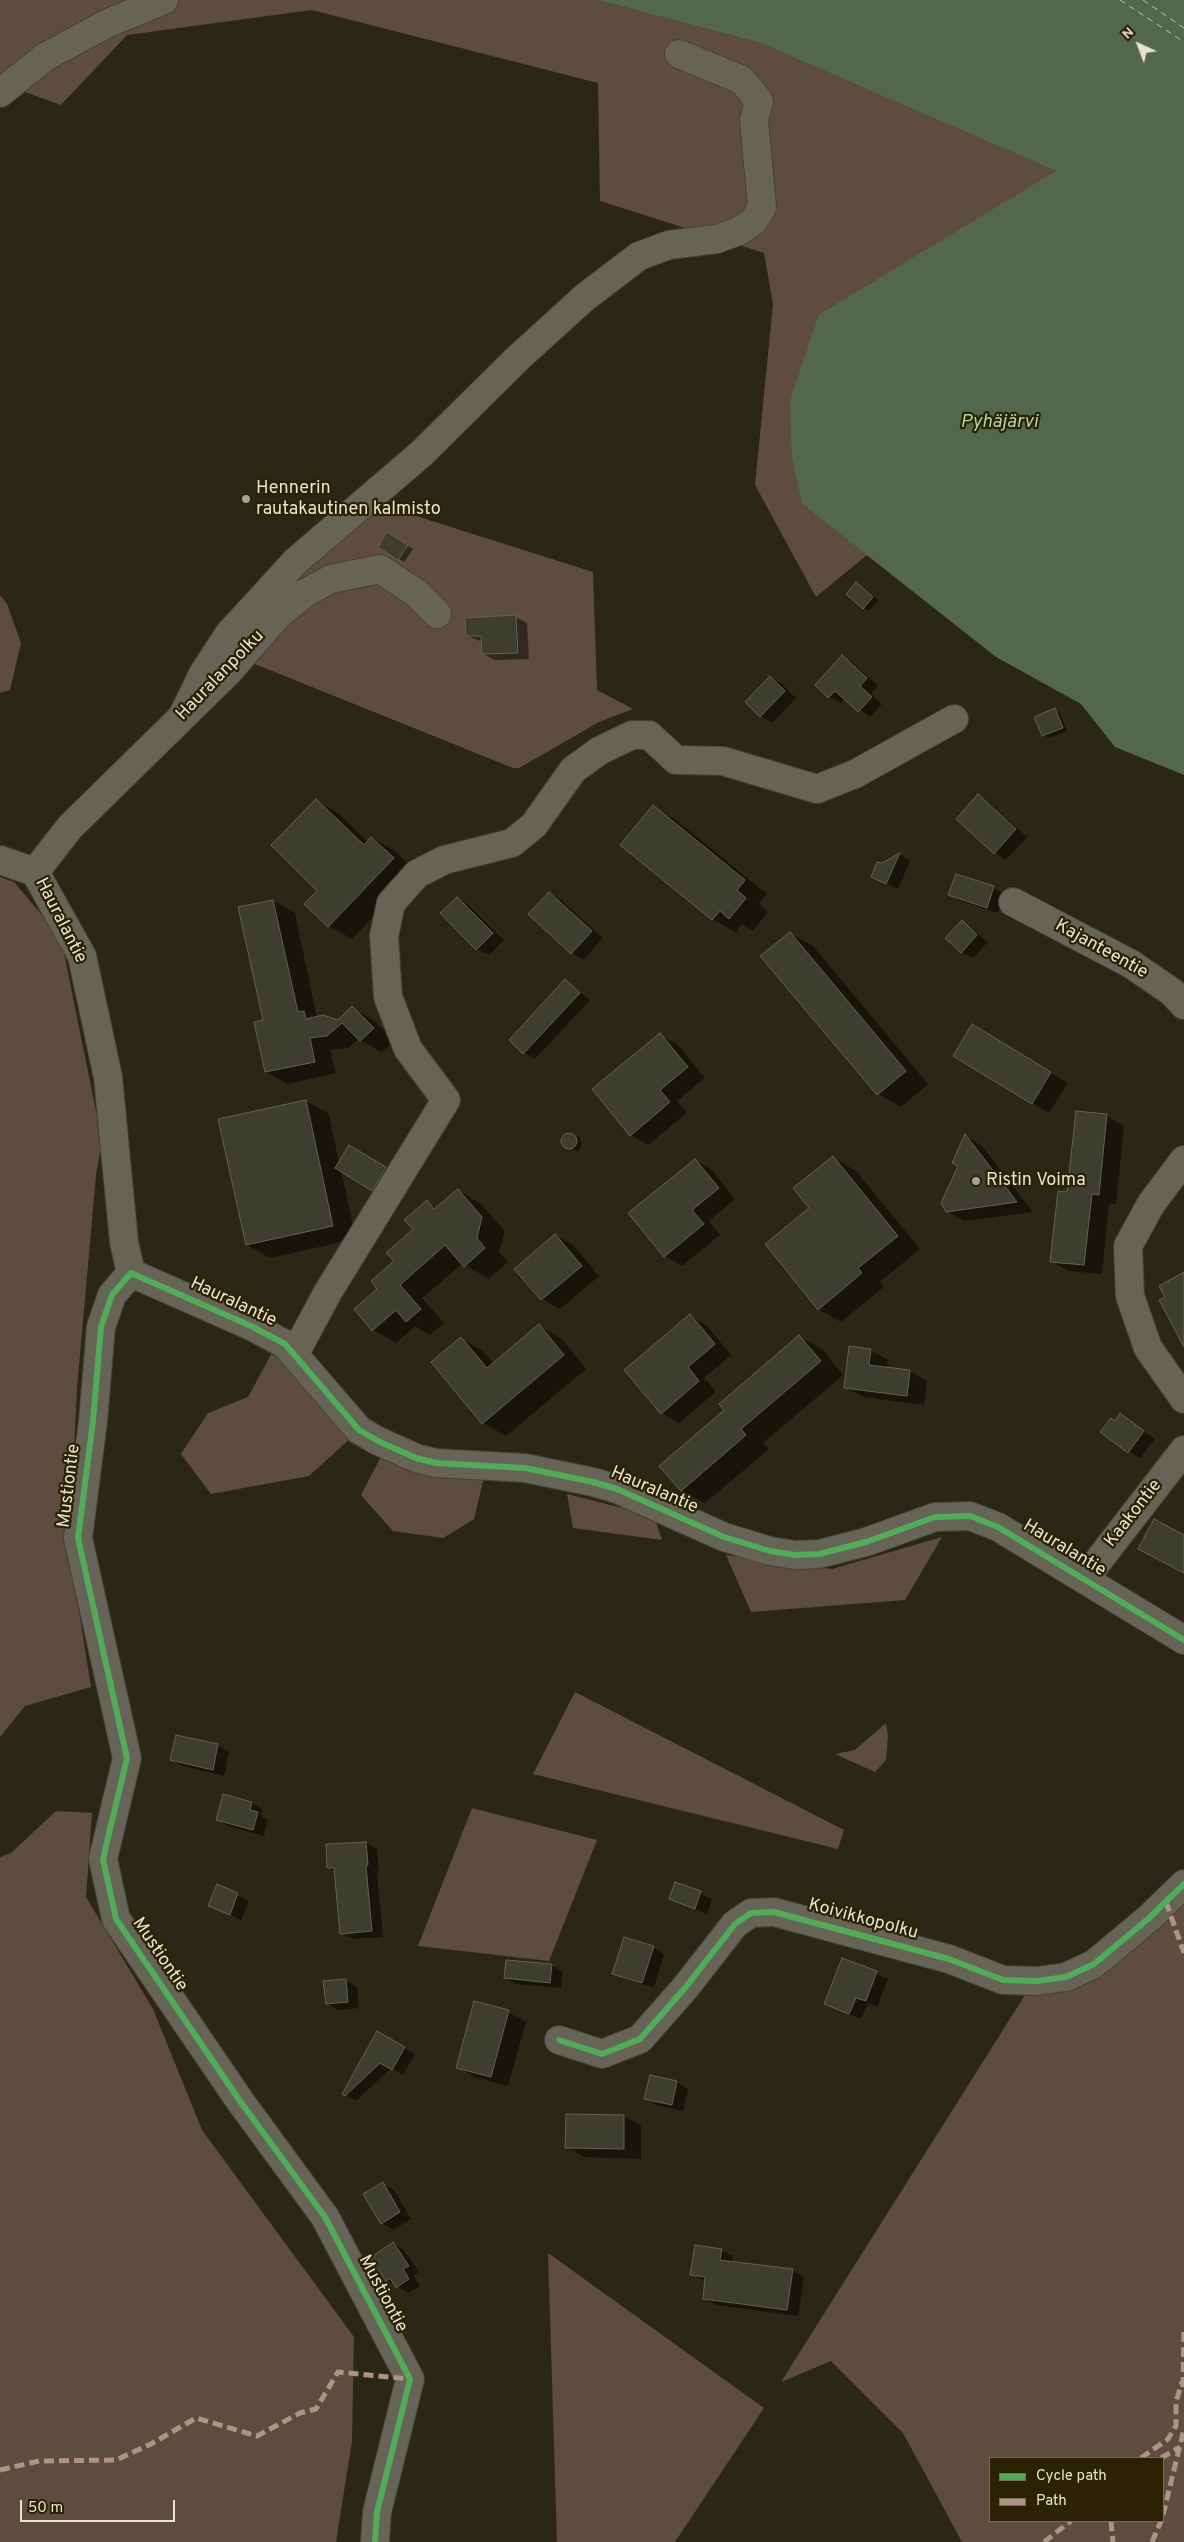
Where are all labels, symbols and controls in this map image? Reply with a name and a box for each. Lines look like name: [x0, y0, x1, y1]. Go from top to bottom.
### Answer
north arrow: [1114, 20, 1164, 70]
text: N: [1119, 24, 1138, 43]
water label: Pyhäjärvi: [960, 412, 1038, 434]
place label: Hennerin rautakautinen kalmisto: [256, 478, 441, 520]
marker: Hennerin rautakautinen kalmisto: [240, 493, 252, 505]
street label: Hauralanpolku: [172, 626, 270, 726]
street label: Hauralantie: [29, 875, 91, 967]
street label: Kajanteentie: [1051, 916, 1151, 984]
place label: Ristin Voima: [986, 1170, 1086, 1192]
marker: Ristin Voima: [970, 1175, 982, 1187]
street label: Hauralantie: [186, 1274, 280, 1332]
street label: Mustiontie: [54, 1443, 86, 1529]
street label: Hauralantie: [607, 1463, 701, 1519]
street label: Kaakontie: [1101, 1476, 1167, 1552]
street label: Hauralantie: [1019, 1516, 1109, 1582]
street label: Koivikkopolku: [806, 1895, 920, 1945]
street label: Mustiontie: [126, 1914, 192, 1996]
street label: Mustiontie: [353, 2252, 411, 2336]
legend: [989, 2457, 1164, 2522]
text: Cycle path: [1036, 2467, 1107, 2486]
scale bar: [22, 2490, 178, 2522]
text: Path: [1036, 2492, 1067, 2511]
text: 50 m: [28, 2499, 63, 2518]

